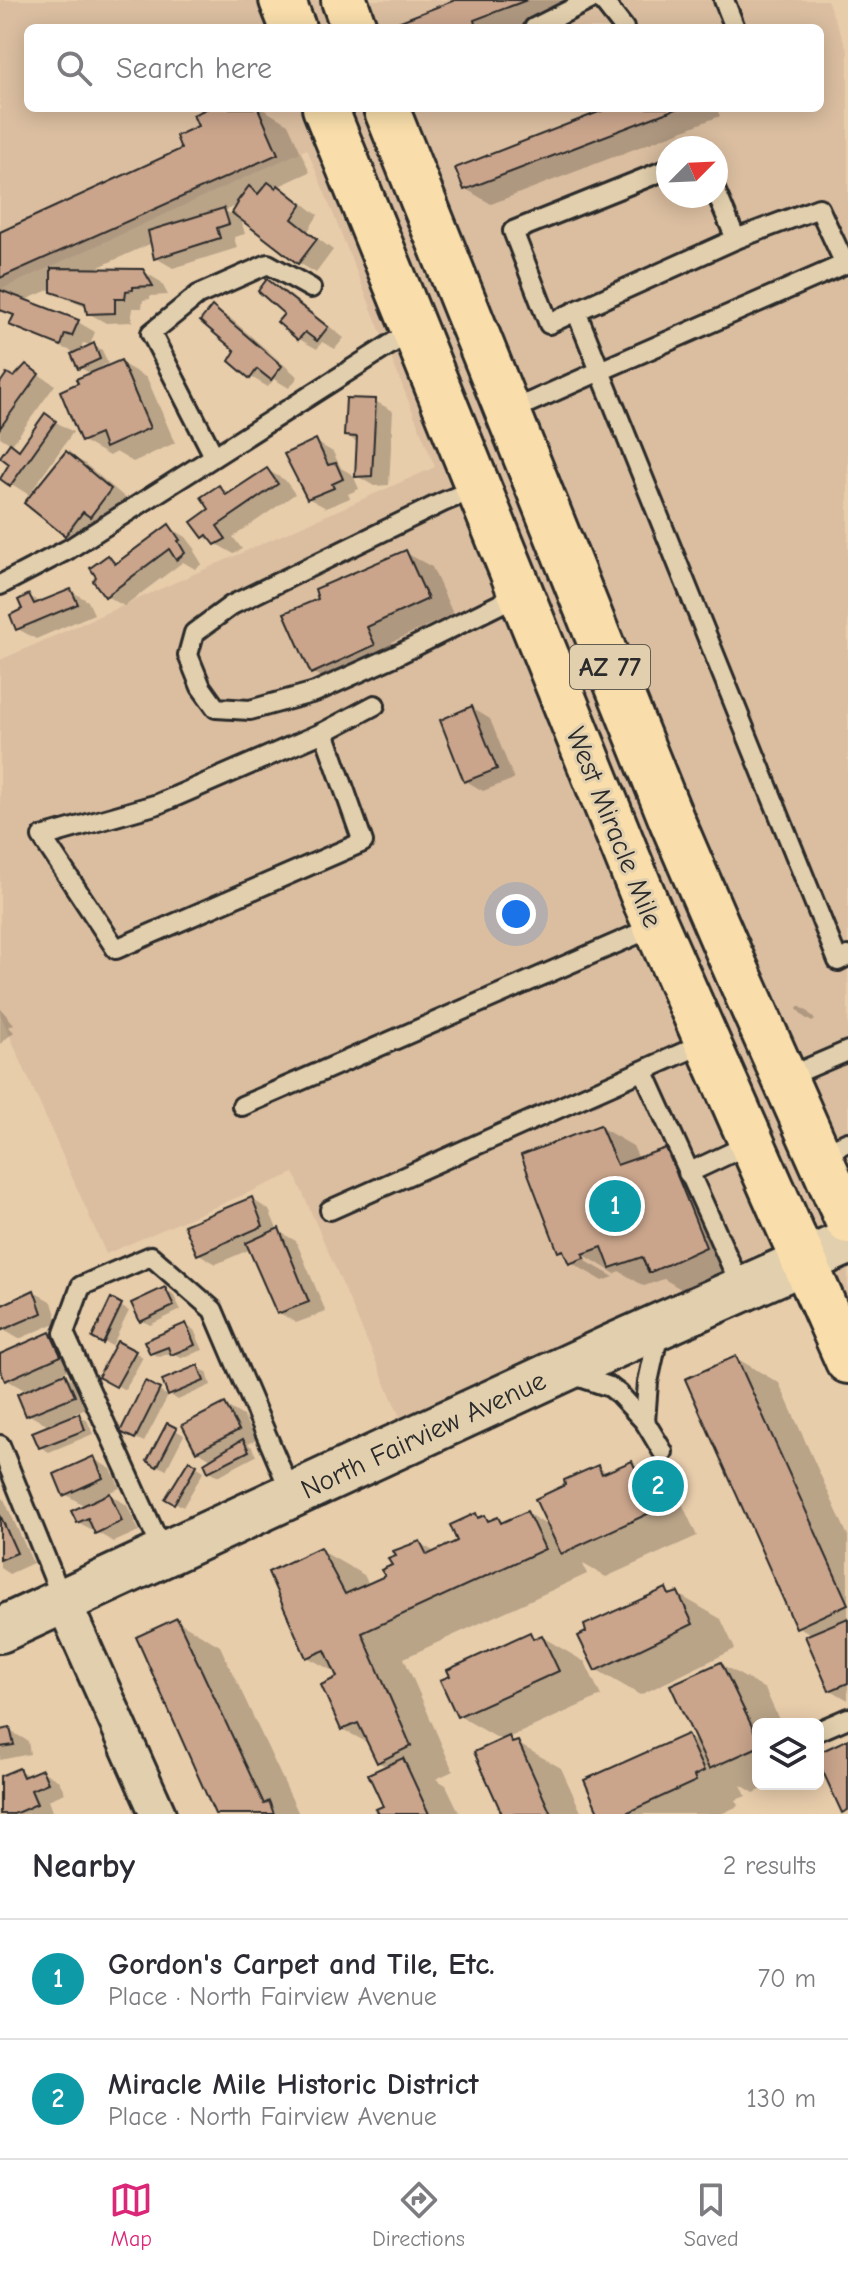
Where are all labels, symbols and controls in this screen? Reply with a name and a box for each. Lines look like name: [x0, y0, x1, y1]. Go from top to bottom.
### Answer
search box: [24, 24, 824, 112]
icon: search: [52, 46, 96, 90]
text: Search here: [116, 51, 272, 86]
north arrow: [656, 136, 728, 208]
road number: AZ 77: [570, 645, 650, 689]
street label: West Miracle Mile: [559, 723, 669, 932]
your location: [496, 894, 536, 934]
pin: 1: [589, 1176, 641, 1236]
street label: North Fairview Avenue: [296, 1364, 551, 1506]
pin: 2: [632, 1456, 684, 1516]
map controls: [752, 1718, 824, 1790]
button: layers: [752, 1718, 824, 1790]
text: Nearby: [32, 1846, 135, 1886]
text: 2 results: [723, 1851, 816, 1881]
text: Gordon's Carpet and Tile, Etc.: [108, 1947, 495, 1982]
text: 1: [53, 1964, 63, 1994]
text: 70 m: [758, 1964, 816, 1994]
text: Place · North Fairview Avenue: [108, 1982, 437, 2012]
text: Miracle Mile Historic District: [108, 2067, 479, 2102]
text: 2: [52, 2084, 64, 2114]
text: 130 m: [747, 2084, 816, 2114]
text: Place · North Fairview Avenue: [108, 2102, 437, 2132]
tab: Map: [109, 2178, 153, 2252]
tab: Directions: [372, 2178, 465, 2252]
tab: Saved: [684, 2178, 739, 2252]

